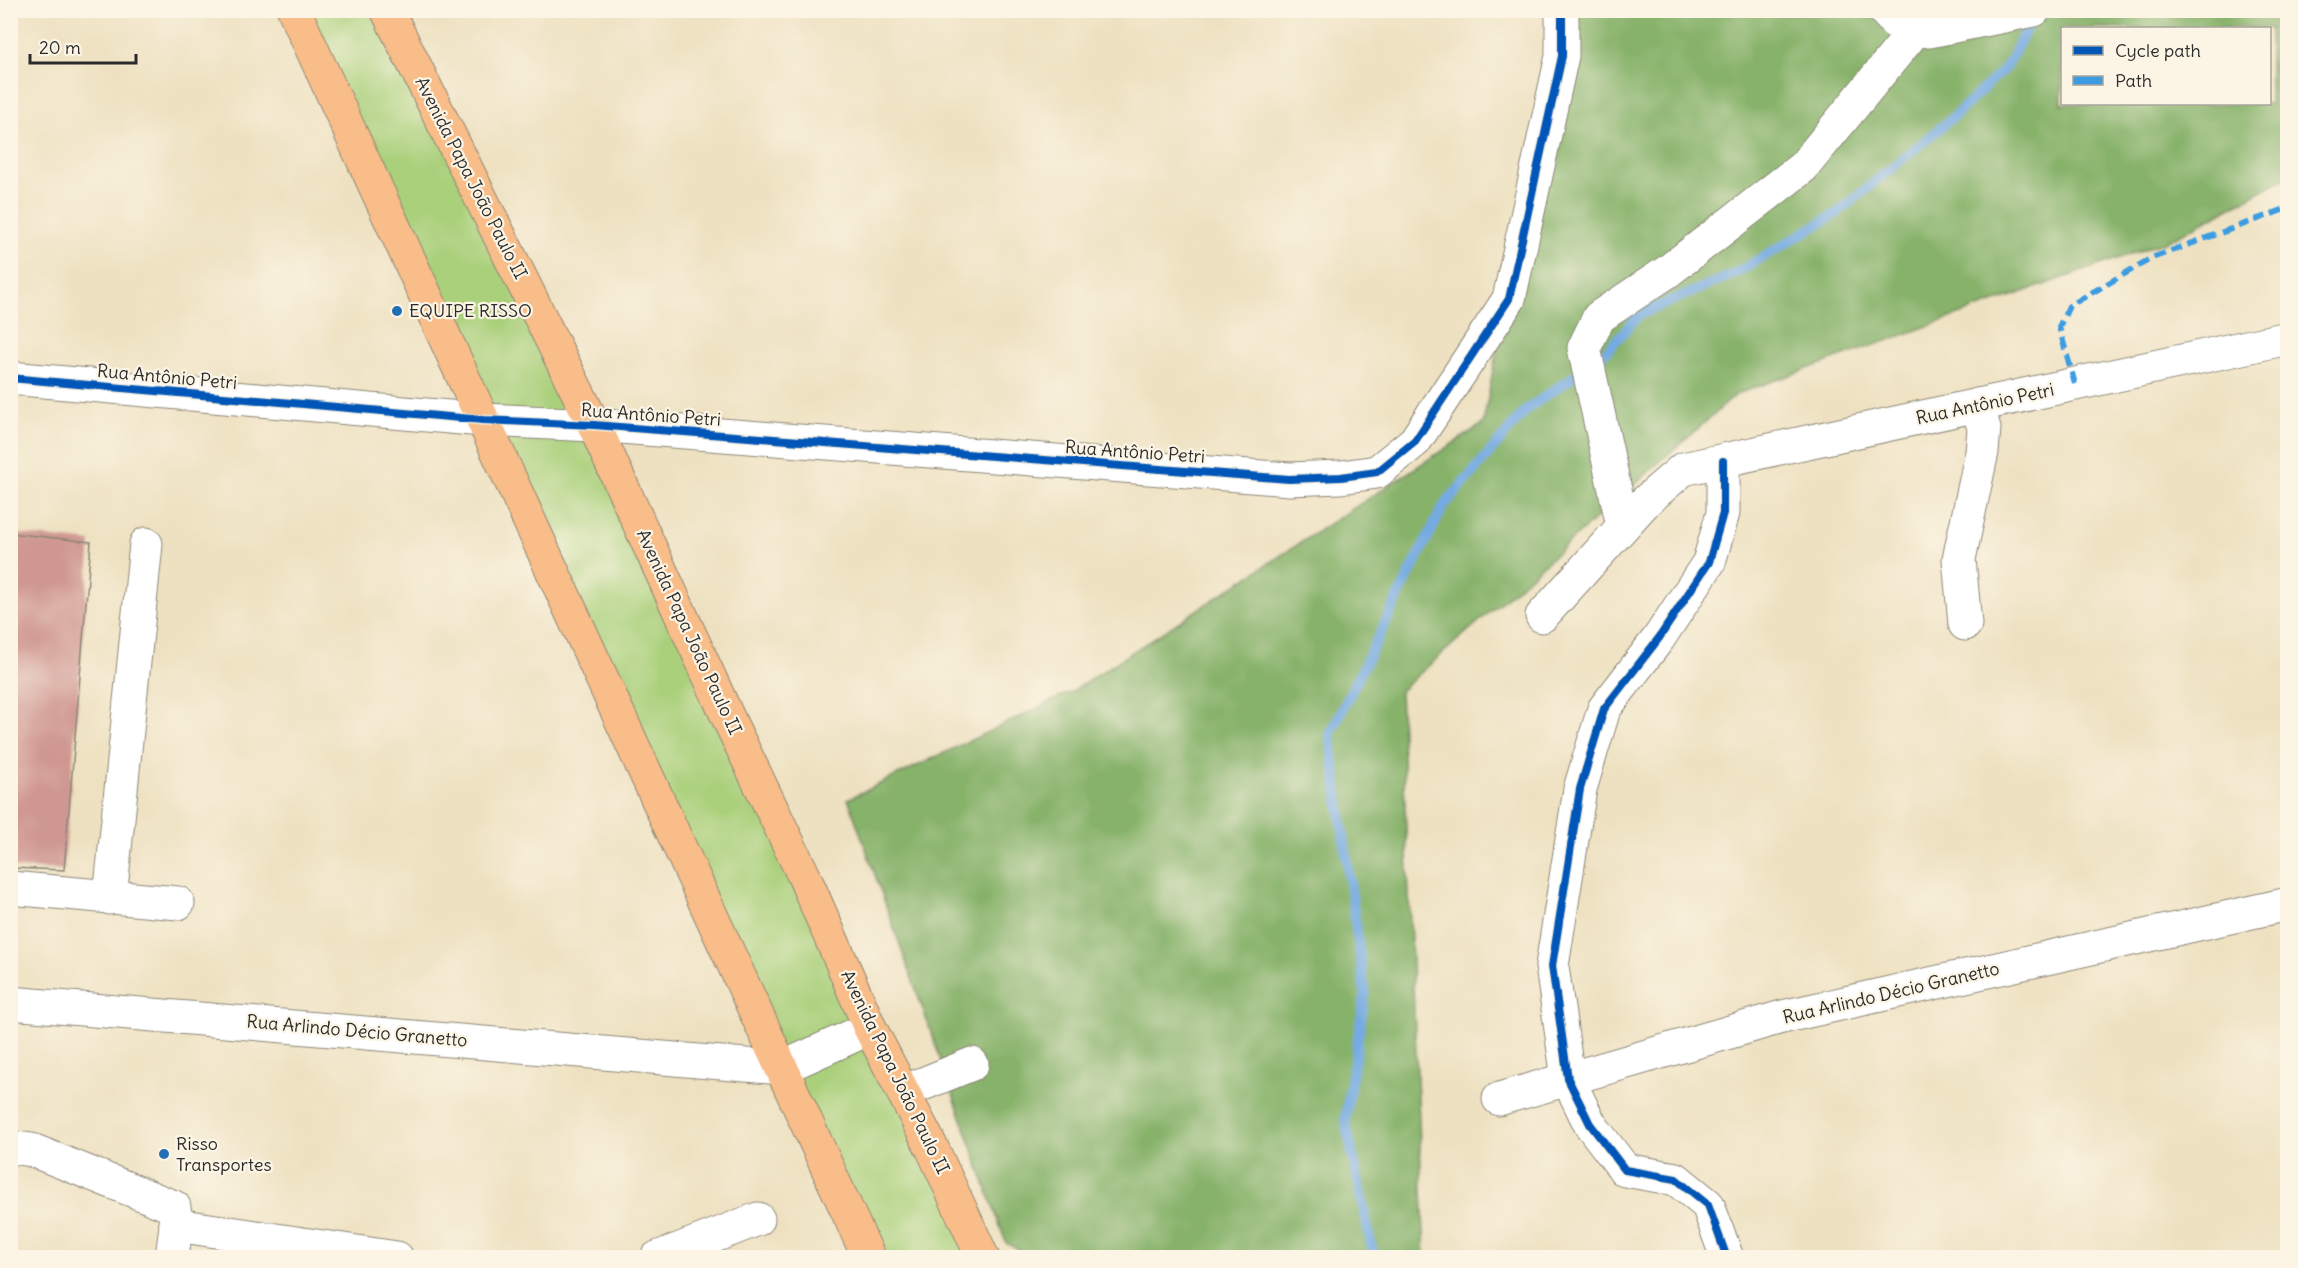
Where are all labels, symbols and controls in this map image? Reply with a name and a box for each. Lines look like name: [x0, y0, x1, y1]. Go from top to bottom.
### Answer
scale bar: [30, 27, 136, 65]
legend: [2061, 27, 2271, 105]
text: 20 m: [39, 36, 81, 59]
text: Cycle path: [2115, 39, 2201, 62]
text: Path: [2115, 69, 2152, 92]
street label: Avenida Papa João Paulo II: [410, 73, 533, 283]
place label: EQUIPE RISSO: [409, 299, 532, 322]
marker: EQUIPE RISSO: [390, 304, 404, 318]
street label: Rua Antônio Petri: [96, 359, 238, 394]
street label: Rua Antônio Petri: [1914, 378, 2056, 429]
street label: Rua Antônio Petri: [580, 398, 722, 431]
street label: Rua Antônio Petri: [1064, 435, 1206, 468]
street label: Avenida Papa João Paulo II: [632, 525, 747, 738]
street label: Rua Arlindo Décio Granetto: [1780, 956, 2001, 1029]
street label: Avenida Papa João Paulo II: [836, 966, 955, 1178]
street label: Rua Arlindo Décio Granetto: [246, 1009, 468, 1052]
place label: Risso Transportes: [176, 1132, 272, 1176]
marker: Risso Transportes: [157, 1147, 171, 1161]

